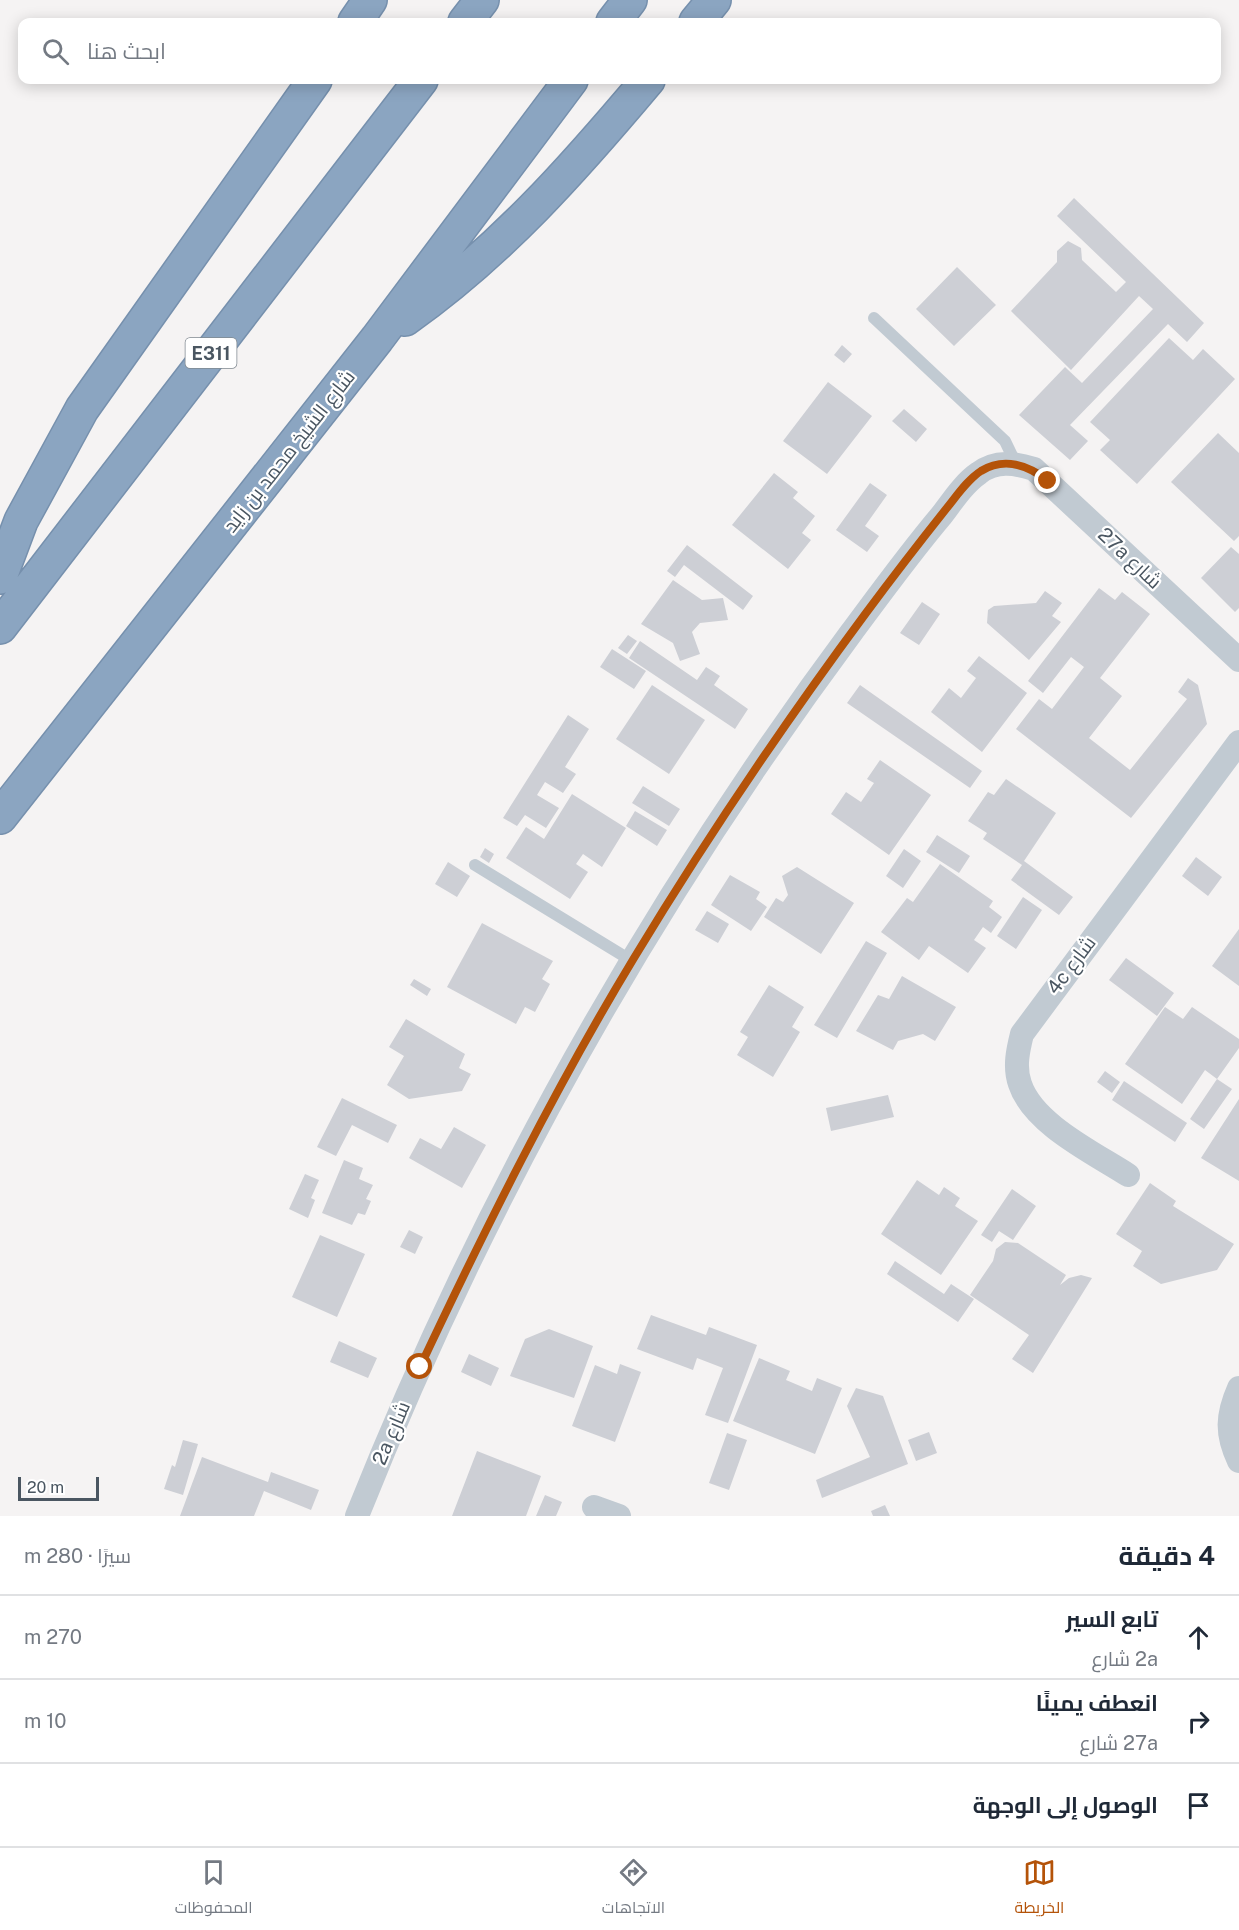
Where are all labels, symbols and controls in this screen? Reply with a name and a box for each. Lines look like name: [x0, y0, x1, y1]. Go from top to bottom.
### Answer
search box: [18, 18, 1221, 84]
icon: search: [39, 35, 72, 68]
text: ابحث هنا: [87, 38, 166, 64]
road number: E311: [186, 338, 236, 368]
street label: شارع الشيخ محمد بن زايد: [218, 365, 362, 538]
route end: [1034, 467, 1060, 493]
street label: 27a شارع: [1092, 522, 1167, 595]
street label: 4c شارع: [1041, 931, 1102, 1000]
route start: [406, 1353, 432, 1379]
street label: 2a شارع: [367, 1398, 417, 1469]
scale bar: [18, 1474, 99, 1502]
text: 20 m: [27, 1478, 64, 1497]
text: 4 دقيقة: [1119, 1540, 1215, 1571]
text: سيرًا · 280 m: [24, 1544, 131, 1568]
text: تابع السير: [1066, 1606, 1158, 1632]
icon: ahead: [1182, 1621, 1215, 1654]
text: 270 m: [24, 1625, 82, 1649]
text: 2a شارع: [1091, 1647, 1158, 1671]
text: انعطف يمينًا: [1036, 1690, 1158, 1716]
icon: right: [1182, 1705, 1215, 1738]
text: 10 m: [24, 1709, 67, 1733]
text: 27a شارع: [1079, 1731, 1158, 1755]
icon: arrive: [1182, 1789, 1215, 1822]
text: الوصول إلى الوجهة: [973, 1792, 1158, 1818]
tab: المحفوظات: [175, 1856, 253, 1922]
tab: الاتجاهات: [602, 1856, 665, 1922]
tab: الخريطة: [1014, 1856, 1064, 1922]

